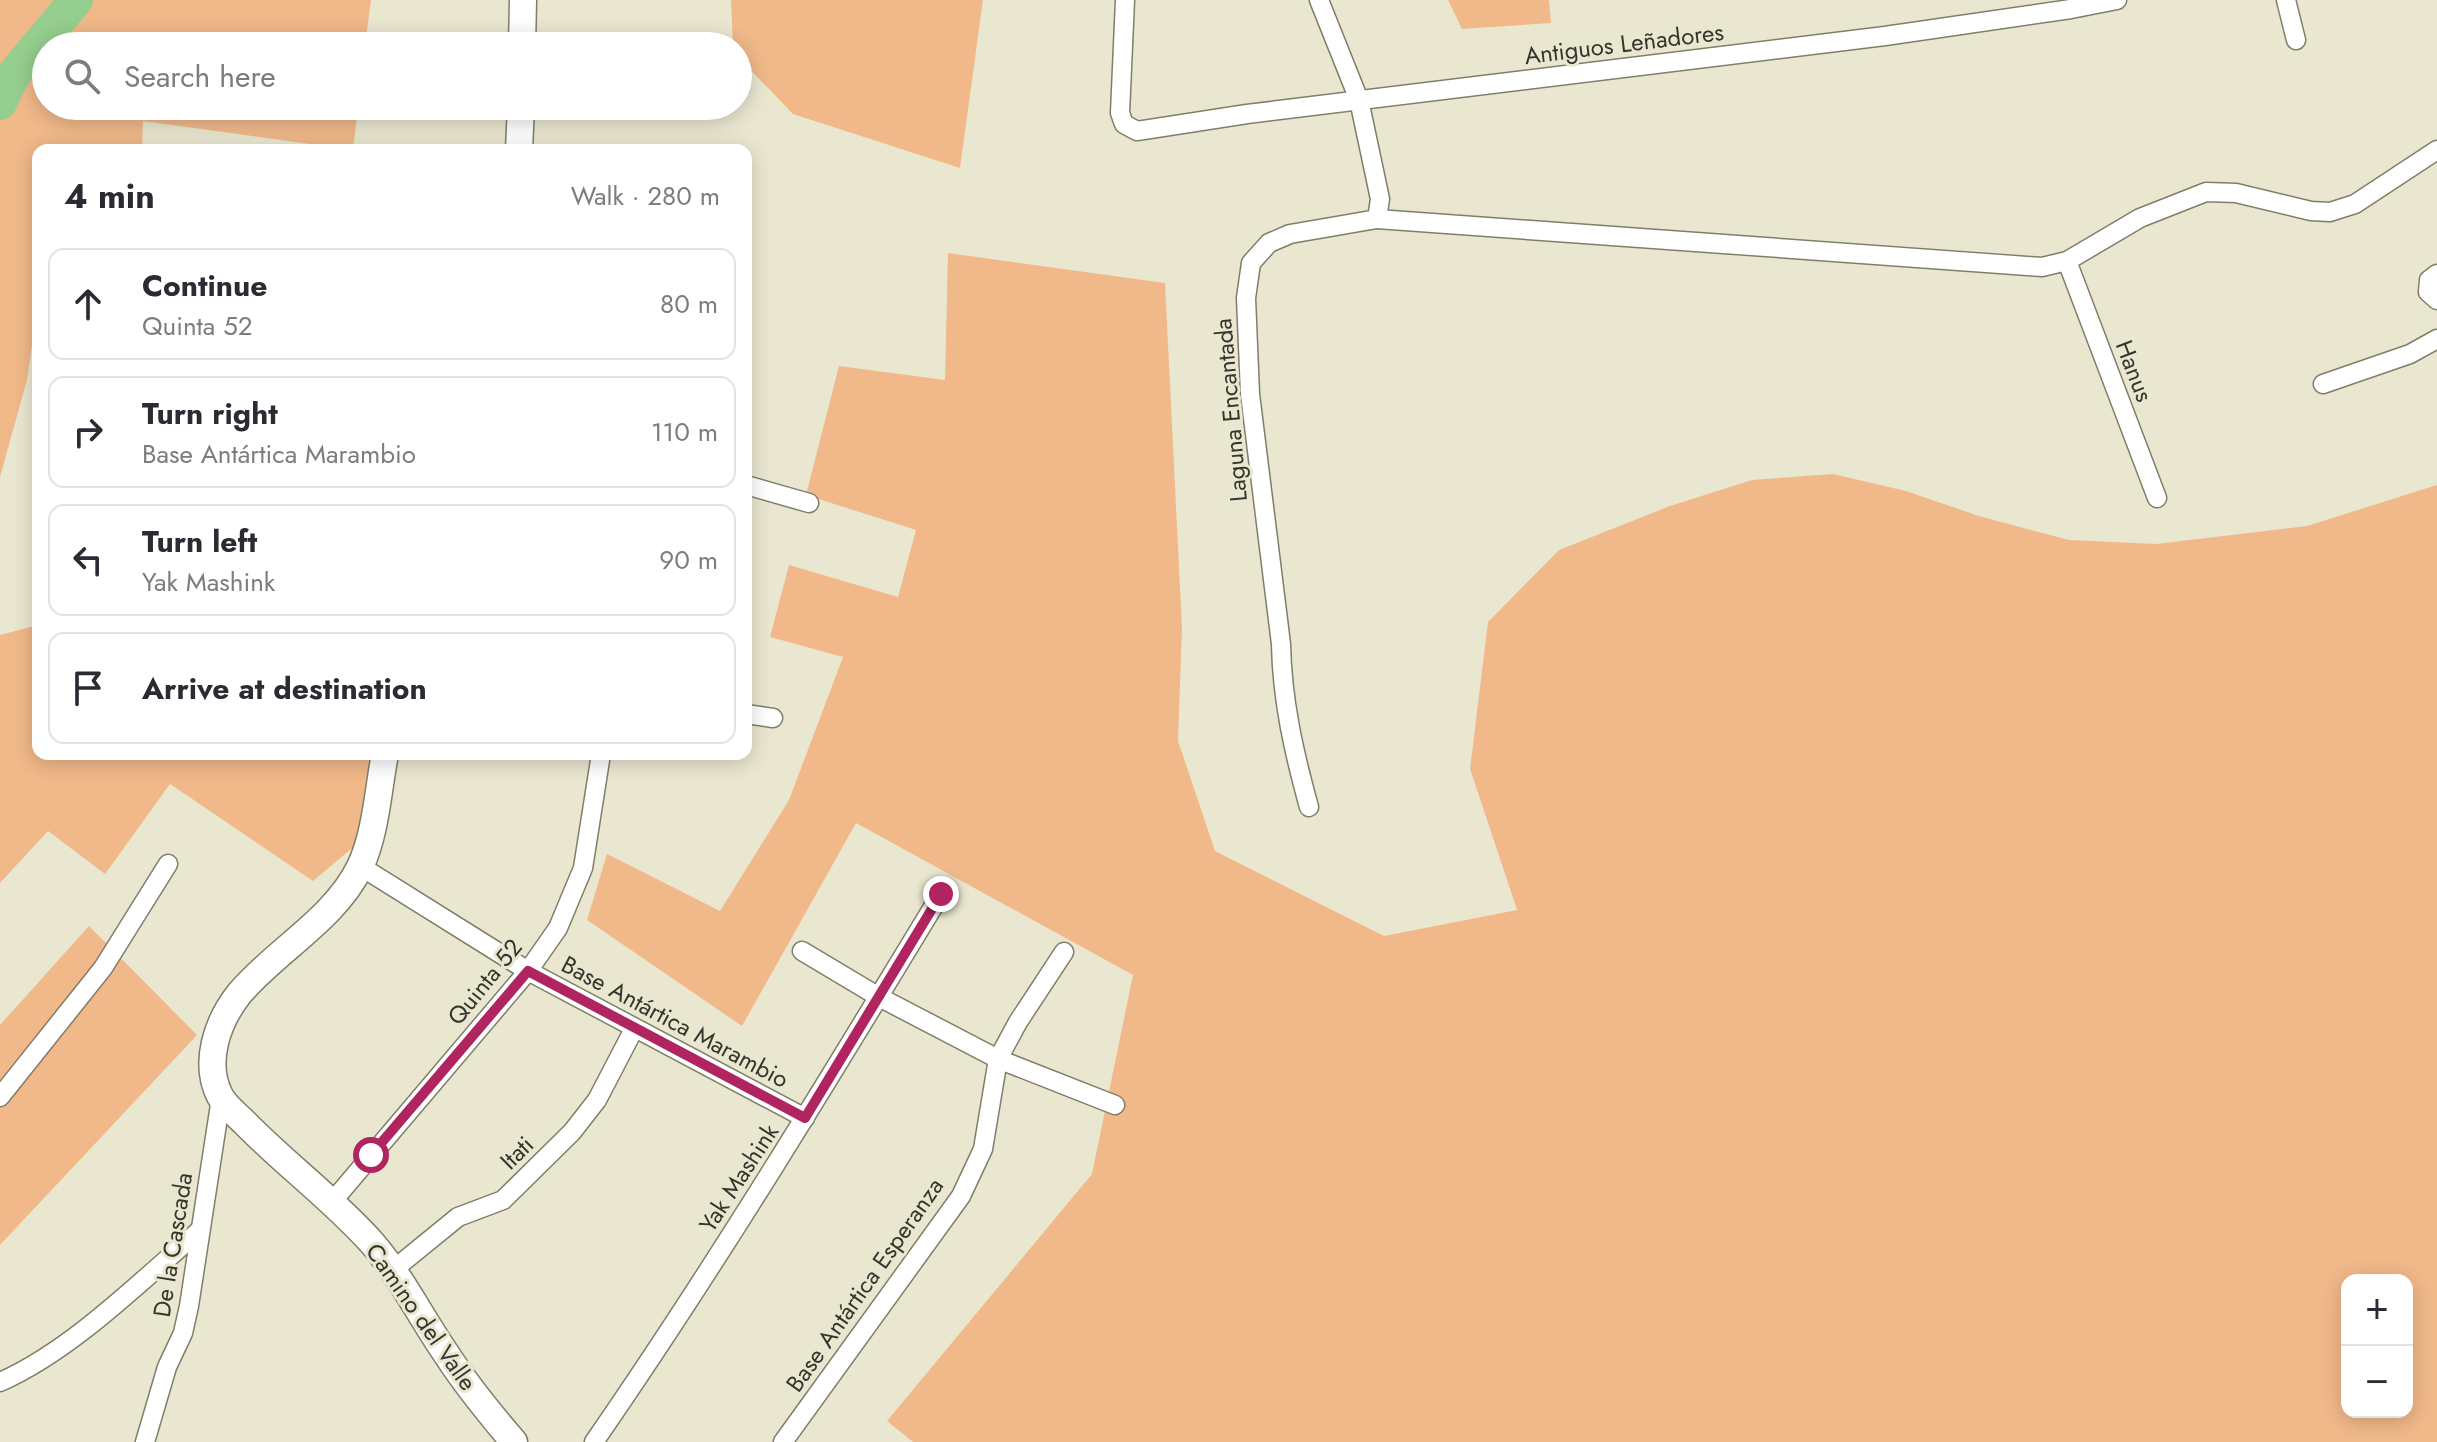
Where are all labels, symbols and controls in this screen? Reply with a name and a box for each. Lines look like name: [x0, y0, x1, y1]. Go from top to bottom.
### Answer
street label: Antiguos Leñadores: [1522, 14, 1726, 73]
search box: [32, 32, 752, 120]
icon: search: [60, 54, 104, 98]
text: Search here: [124, 55, 276, 98]
text: 4 min: [64, 172, 155, 221]
text: Walk · 280 m: [571, 177, 720, 215]
text: Continue: [142, 264, 268, 307]
icon: ahead: [66, 282, 110, 326]
text: 80 m: [660, 285, 718, 323]
text: Quinta 52: [142, 307, 253, 345]
street label: Laguna Encantada: [1205, 317, 1256, 503]
street label: Hanus: [2107, 335, 2162, 407]
text: Turn right: [142, 392, 278, 435]
icon: right: [66, 410, 110, 454]
text: 110 m: [651, 413, 718, 451]
text: Base Antártica Marambio: [142, 435, 416, 473]
text: Turn left: [142, 520, 257, 563]
icon: left: [66, 538, 110, 582]
text: 90 m: [659, 541, 718, 579]
text: Yak Mashink: [142, 563, 275, 601]
icon: arrive: [66, 666, 110, 710]
text: Arrive at destination: [142, 667, 427, 710]
route end: [923, 876, 959, 912]
street label: Quinta 52: [439, 931, 530, 1032]
street label: Base Antártica Marambio: [555, 947, 795, 1096]
street label: Yak Mashink: [690, 1116, 787, 1239]
street label: Itati: [492, 1128, 541, 1177]
route start: [353, 1137, 389, 1173]
street label: De la Cascada: [144, 1170, 201, 1320]
street label: Base Antártica Esperanza: [777, 1171, 952, 1399]
street label: Camino del Valle: [357, 1236, 485, 1398]
map controls: [2341, 1274, 2413, 1418]
button: +: [2341, 1274, 2413, 1346]
button: −: [2341, 1346, 2413, 1418]

